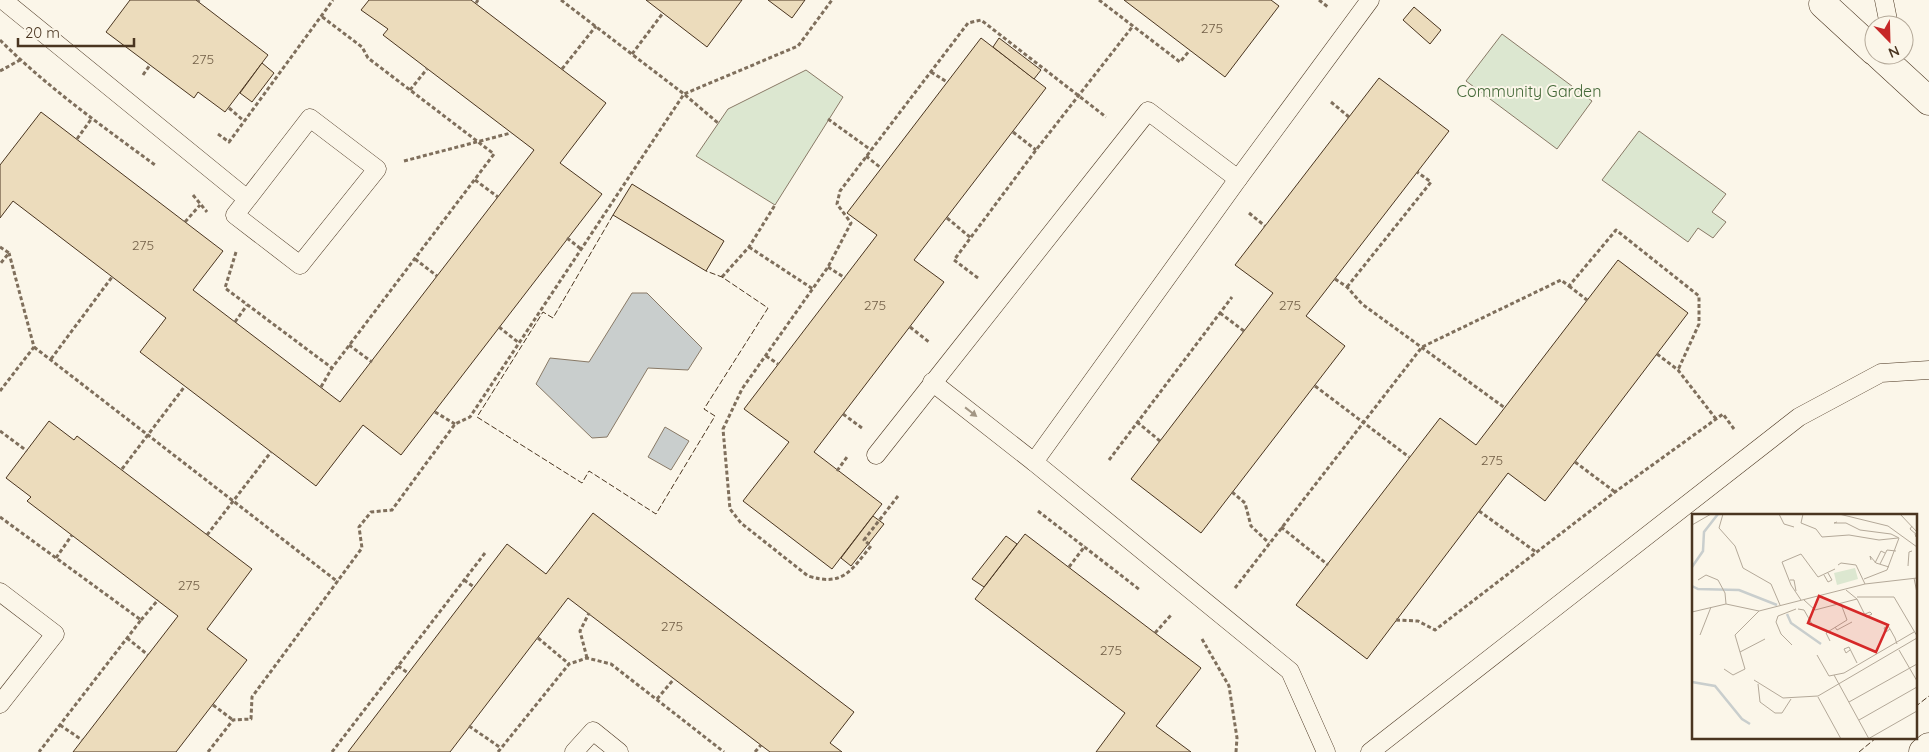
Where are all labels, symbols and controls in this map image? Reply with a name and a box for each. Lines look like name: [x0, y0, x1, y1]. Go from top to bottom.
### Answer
scale bar: [18, 15, 134, 47]
north arrow: [1864, 15, 1914, 65]
house number: 275: [1201, 19, 1223, 37]
text: 20 m: [25, 23, 60, 42]
text: N: [1886, 42, 1902, 62]
house number: 275: [192, 50, 214, 68]
park label: Community Garden: [1457, 81, 1601, 101]
house number: 275: [132, 236, 154, 254]
house number: 275: [864, 296, 886, 314]
house number: 275: [1279, 296, 1301, 314]
one-way arrow: [964, 407, 977, 418]
house number: 275: [1481, 451, 1503, 469]
inset map: [1692, 514, 1916, 740]
house number: 275: [178, 576, 200, 594]
house number: 275: [661, 617, 683, 635]
house number: 275: [1100, 641, 1122, 659]

